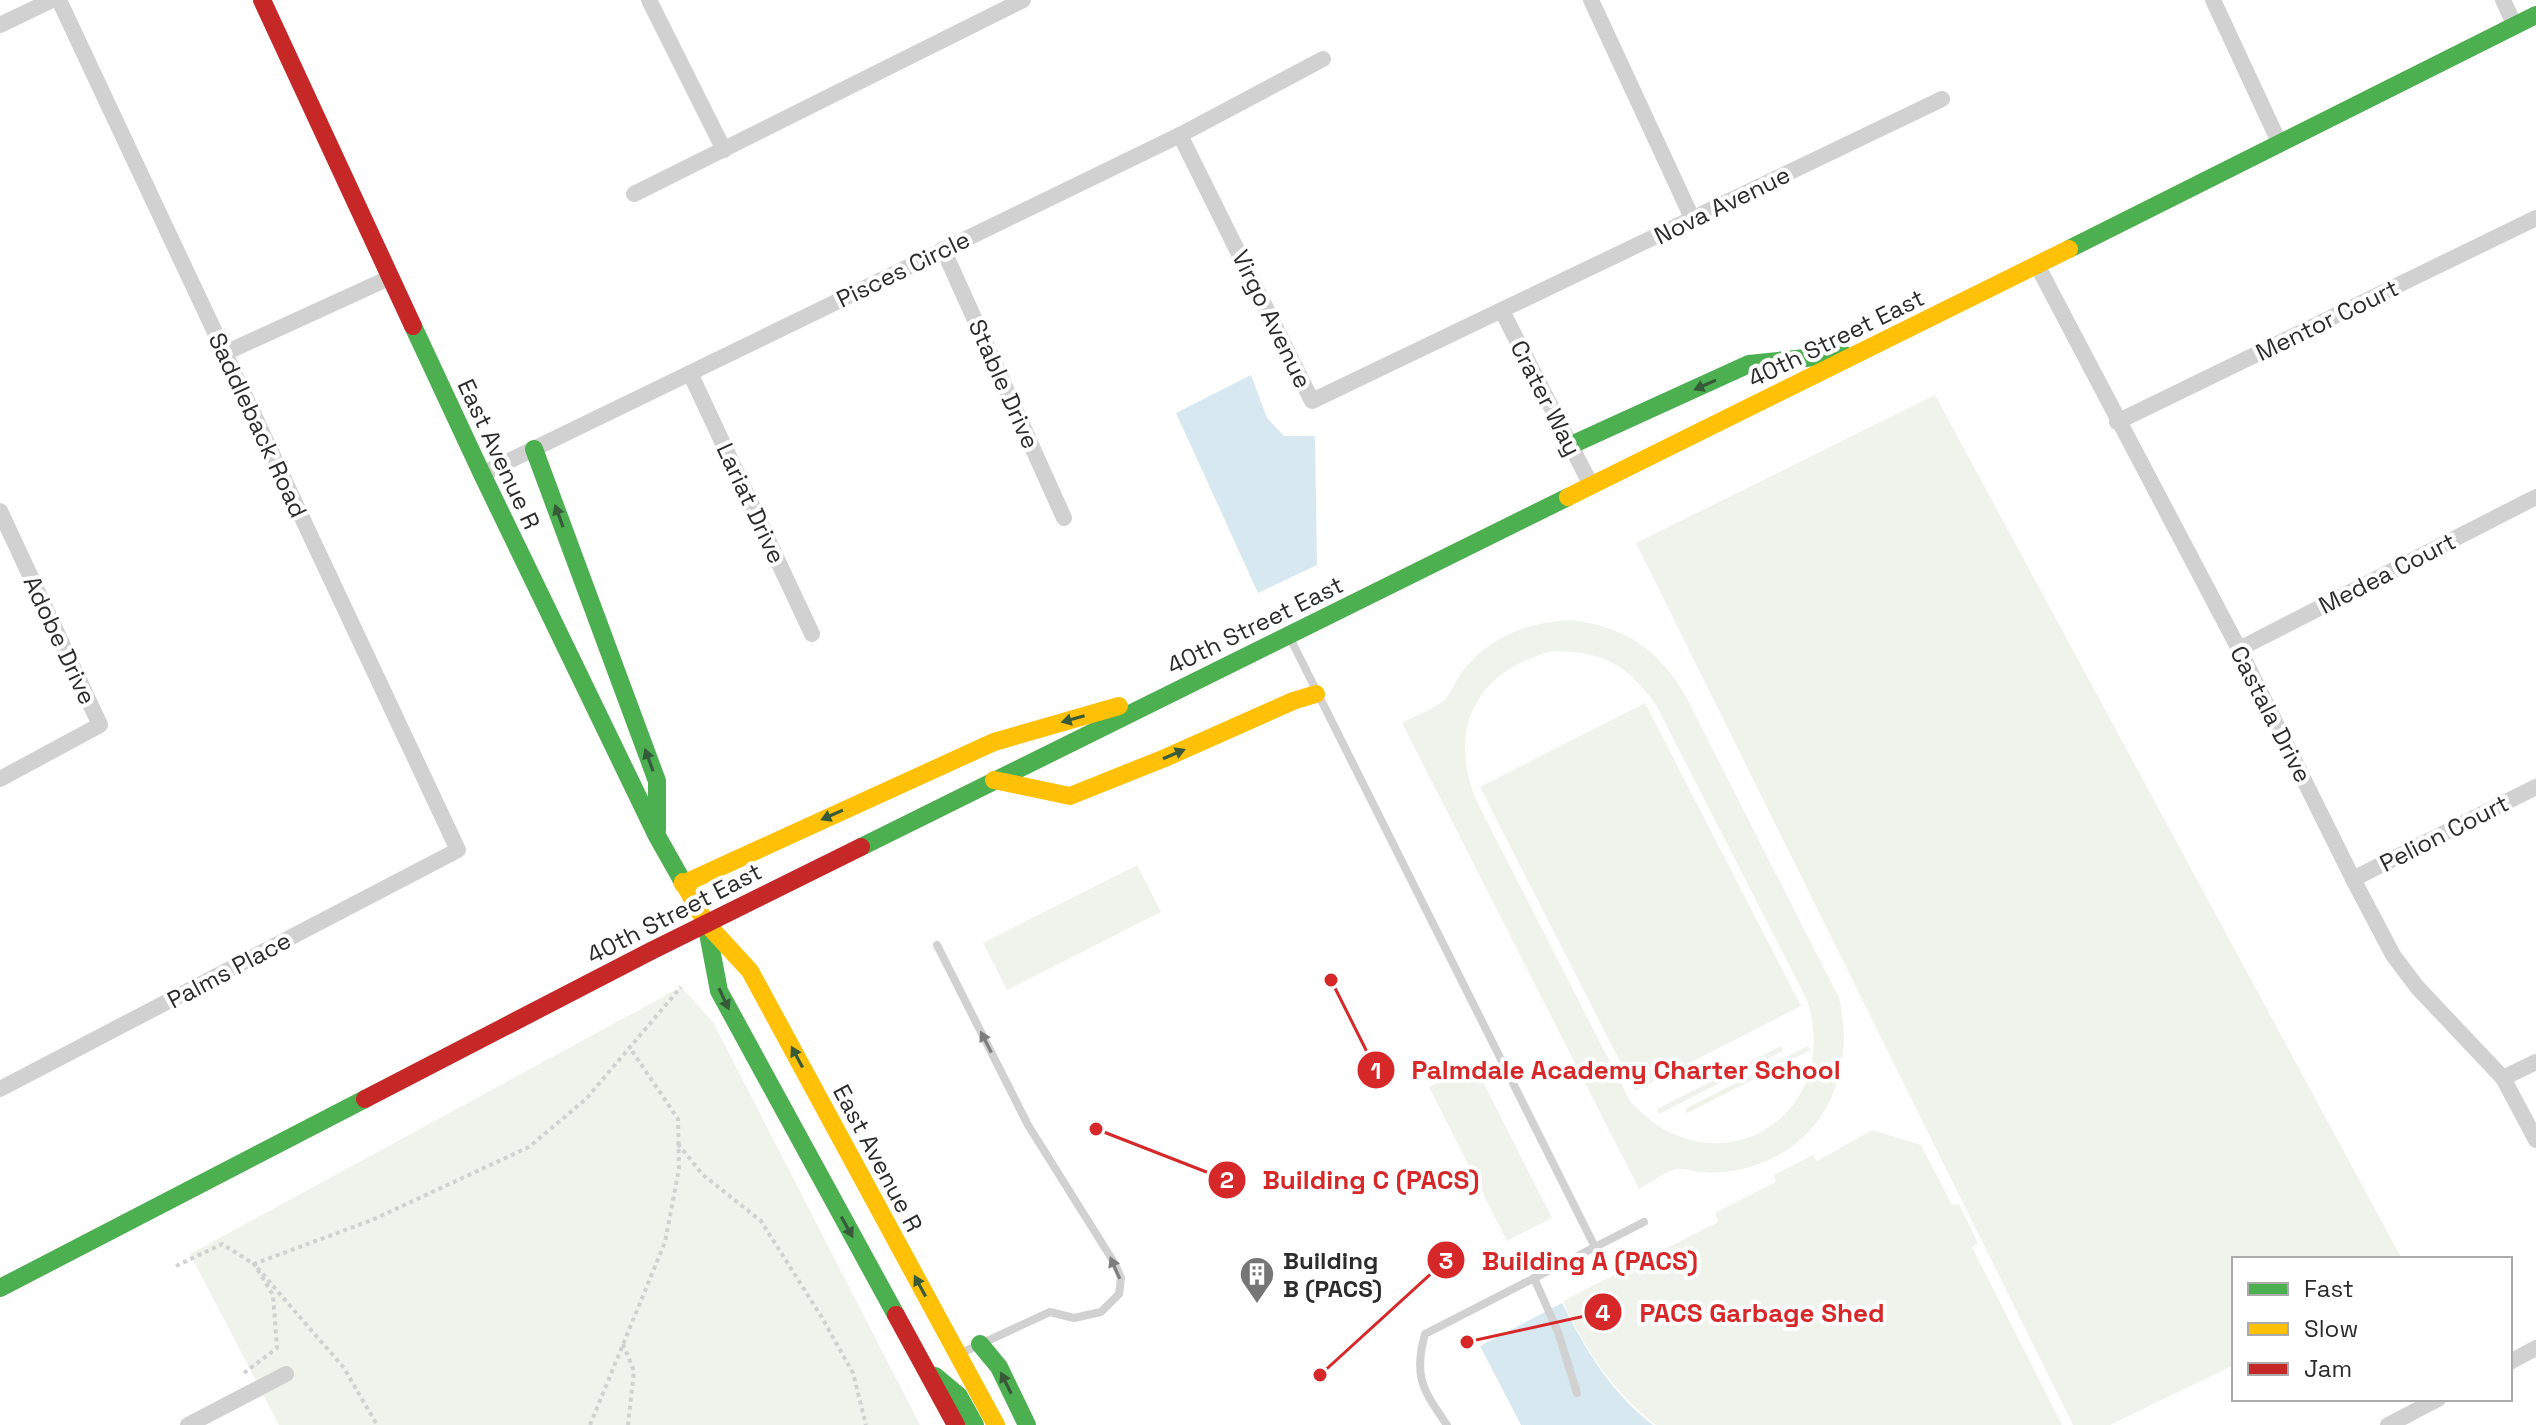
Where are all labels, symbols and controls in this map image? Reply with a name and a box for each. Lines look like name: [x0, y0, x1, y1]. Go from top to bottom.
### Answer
street label: Nova Avenue: [1649, 159, 1795, 251]
street label: Pisces Circle: [831, 223, 975, 315]
street label: Virgo Avenue: [1225, 245, 1319, 393]
street label: Mentor Court: [2251, 272, 2403, 368]
street label: 40th Street East: [1743, 282, 1929, 394]
street label: Stable Drive: [962, 314, 1046, 454]
street label: Saddleback Road: [202, 328, 314, 522]
street label: Crater Way: [1504, 335, 1588, 461]
street label: East Avenue R: [451, 374, 547, 534]
one-way arrow: [1693, 378, 1717, 391]
street label: Lariat Drive: [710, 438, 792, 568]
one-way arrow: [552, 504, 565, 528]
street label: Medea Court: [2313, 525, 2461, 621]
street label: 40th Street East: [1162, 569, 1348, 681]
street label: Adobe Drive: [17, 571, 103, 709]
street label: Castala Drive: [2223, 640, 2319, 788]
one-way arrow: [1061, 714, 1086, 726]
one-way arrow: [642, 748, 655, 772]
one-way arrow: [1162, 748, 1186, 761]
street label: Pelion Court: [2374, 787, 2514, 879]
one-way arrow: [821, 809, 844, 822]
street label: 40th Street East: [581, 856, 767, 970]
street label: Palms Place: [162, 924, 296, 1016]
one-way arrow: [717, 987, 731, 1010]
one-way arrow: [980, 1031, 993, 1054]
callout: Palmdale Academy Charter School: [1356, 1045, 1857, 1095]
one-way arrow: [790, 1046, 804, 1069]
text: Palmdale Academy Charter School: [1411, 1053, 1841, 1087]
text: 1: [1371, 1055, 1381, 1086]
street label: East Avenue R: [826, 1079, 930, 1237]
callout: Building C (PACS): [1207, 1155, 1495, 1205]
text: Building C (PACS): [1263, 1163, 1479, 1197]
text: 2: [1220, 1164, 1234, 1195]
one-way arrow: [841, 1216, 854, 1239]
callout: Building A (PACS): [1426, 1235, 1714, 1285]
text: Building A (PACS): [1482, 1244, 1698, 1278]
place label: Building B (PACS): [1283, 1245, 1382, 1304]
text: 3: [1439, 1245, 1453, 1276]
building icon: Building B (PACS): [1238, 1255, 1276, 1305]
one-way arrow: [1108, 1256, 1122, 1279]
legend: [2232, 1257, 2512, 1401]
text: Fast: [2304, 1273, 2354, 1304]
one-way arrow: [913, 1275, 927, 1298]
callout: PACS Garbage Shed: [1583, 1287, 1900, 1337]
text: PACS Garbage Shed: [1639, 1296, 1885, 1330]
text: 4: [1595, 1297, 1611, 1328]
text: Slow: [2304, 1313, 2358, 1344]
text: Jam: [2304, 1353, 2352, 1384]
one-way arrow: [999, 1371, 1013, 1394]

